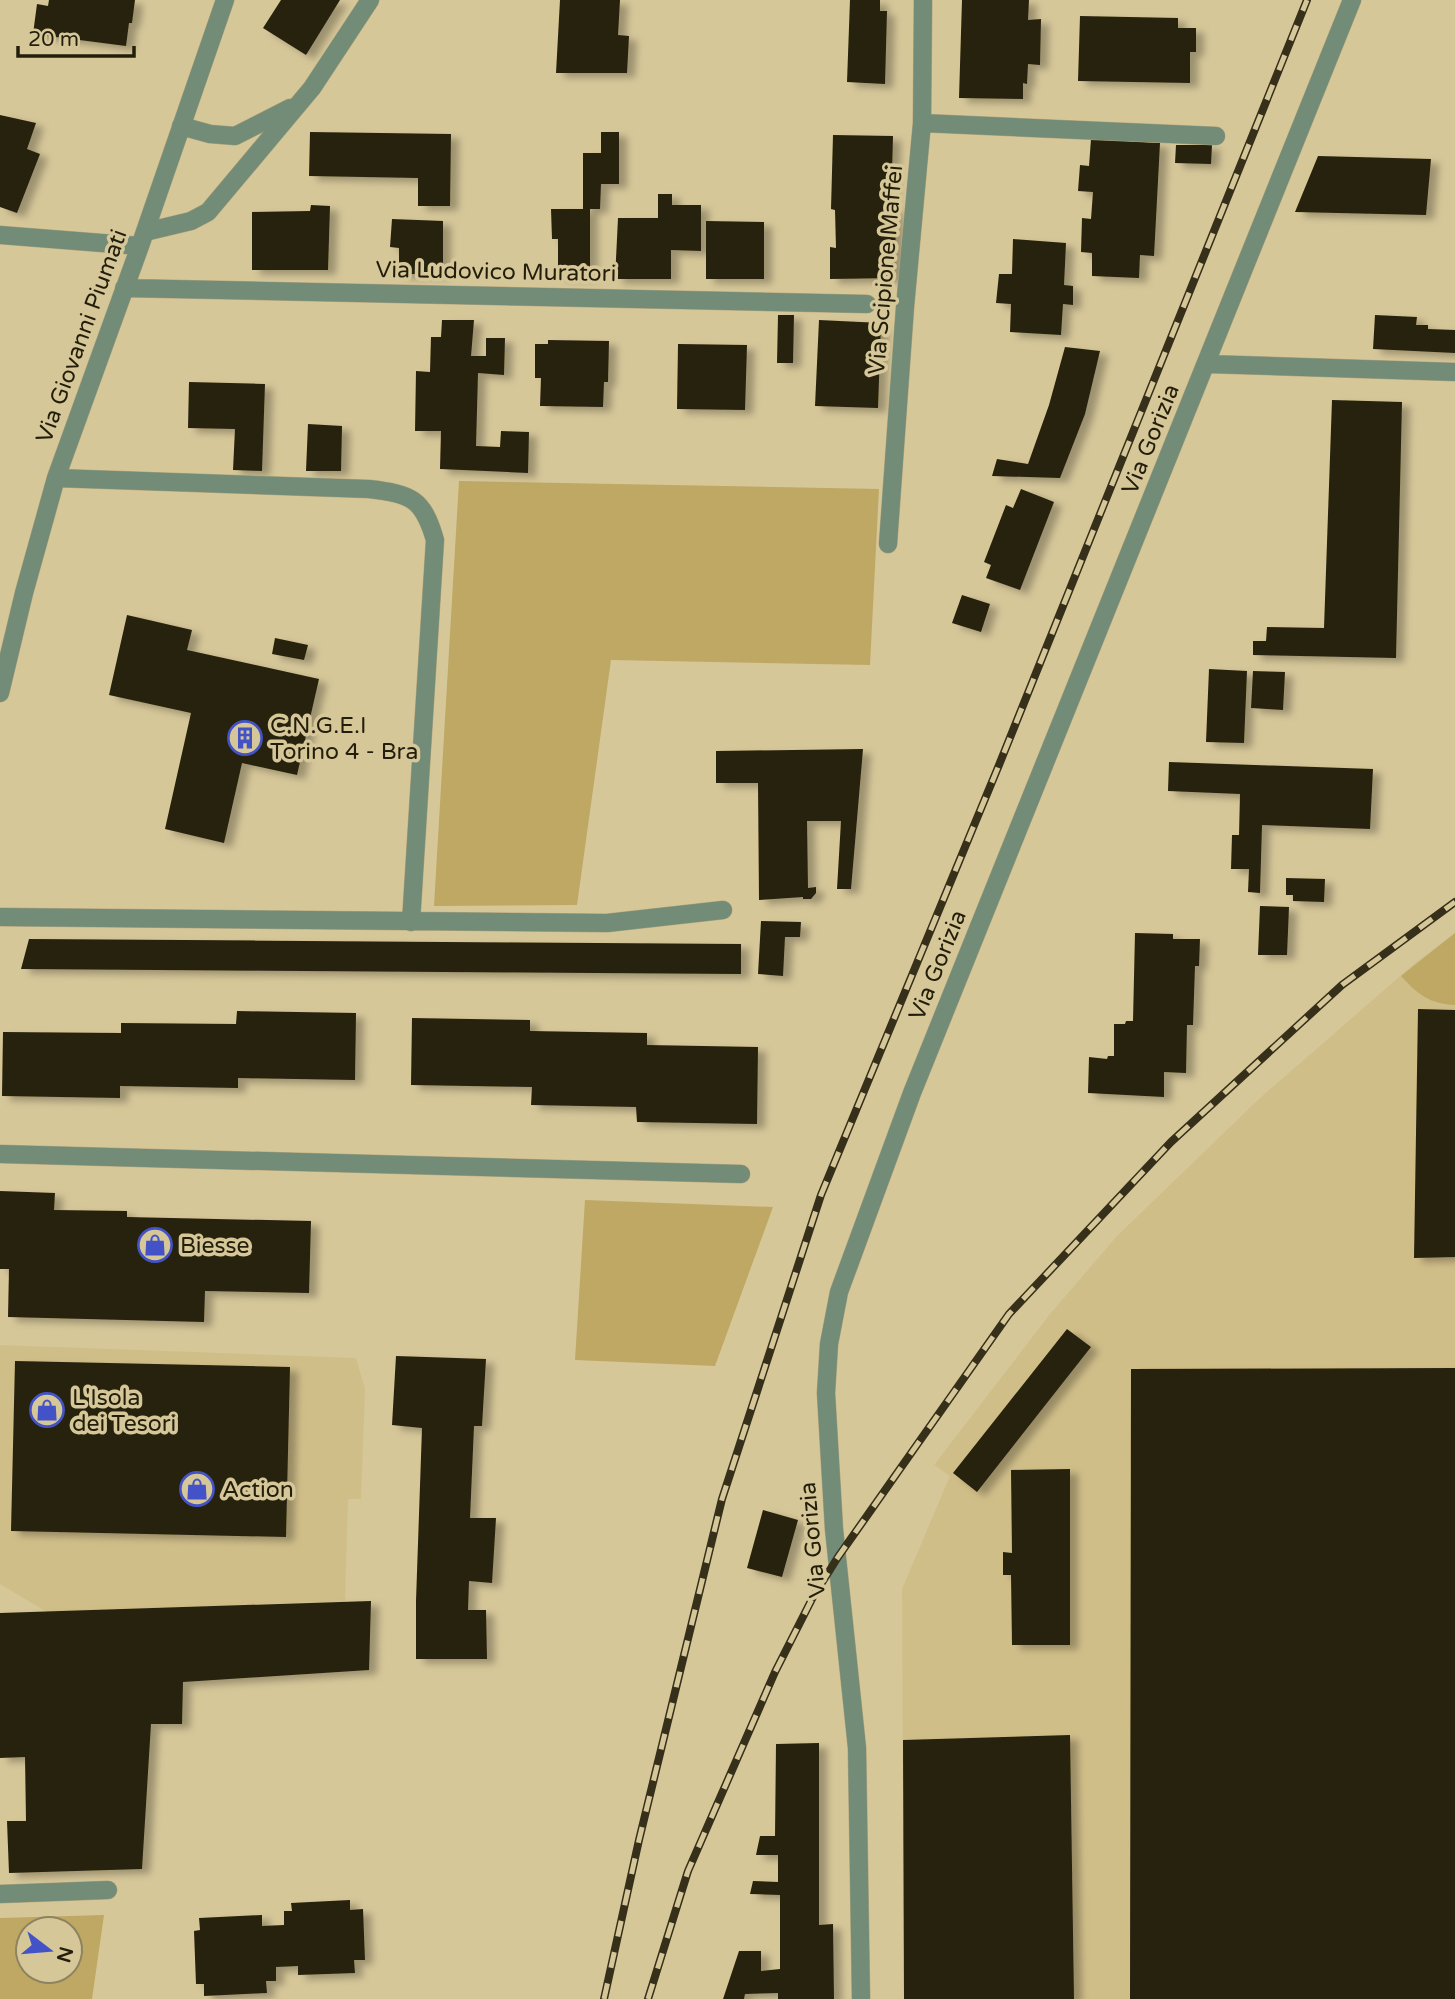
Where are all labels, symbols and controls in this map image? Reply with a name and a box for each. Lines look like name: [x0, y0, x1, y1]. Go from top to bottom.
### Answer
scale bar: [18, 14, 133, 58]
text: 20 m: [28, 27, 79, 52]
street label: Via Scipione Maffei: [863, 164, 909, 376]
street label: Via Giovanni Piumati: [30, 226, 134, 447]
street label: Via Ludovico Muratori: [375, 256, 616, 288]
street label: Via Gorizia: [1116, 380, 1186, 499]
place label: C.N.G.E.I Torino 4 - Bra: [270, 712, 418, 766]
building icon: C.N.G.E.I Torino 4 - Bra: [226, 719, 264, 757]
street label: Via Gorizia: [903, 906, 973, 1025]
shop icon: Biesse: [136, 1226, 174, 1264]
place label: Biesse: [180, 1232, 250, 1260]
place label: L'Isola dei Tesori: [72, 1384, 176, 1438]
shop icon: L'Isola dei Tesori: [28, 1391, 66, 1429]
shop icon: Action: [178, 1470, 216, 1508]
place label: Action: [222, 1476, 294, 1504]
street label: Via Gorizia: [794, 1481, 832, 1599]
north arrow: [14, 1915, 84, 1985]
text: N: [52, 1944, 77, 1965]

